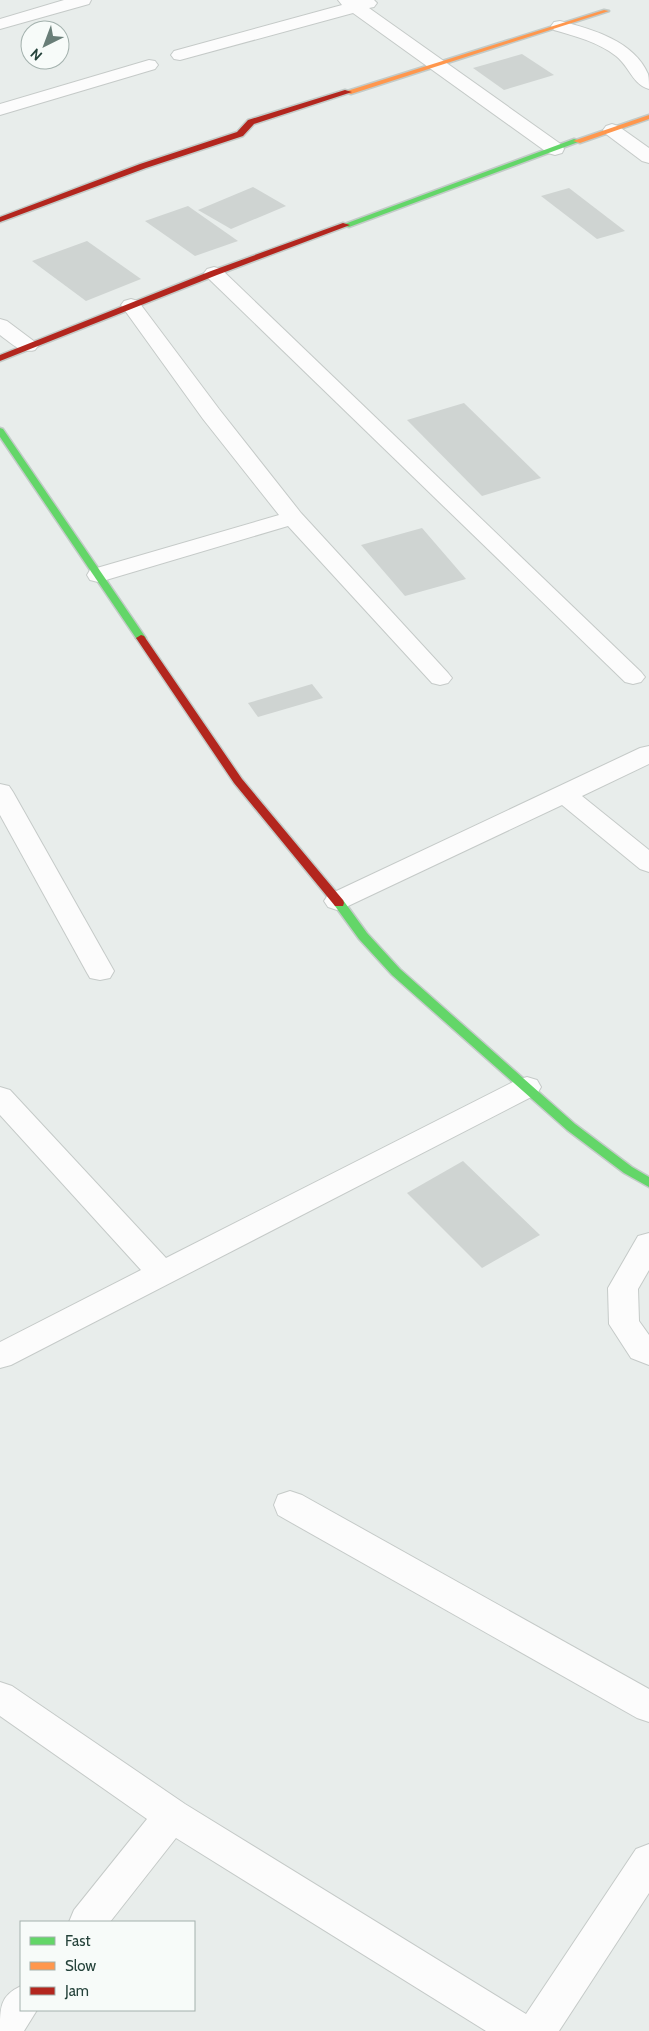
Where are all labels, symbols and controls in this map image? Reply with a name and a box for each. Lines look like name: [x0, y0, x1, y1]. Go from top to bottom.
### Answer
north arrow: [20, 20, 70, 70]
text: N: [27, 45, 46, 65]
legend: [20, 1921, 195, 2011]
text: Fast: [65, 1932, 90, 1950]
text: Slow: [65, 1957, 96, 1975]
text: Jam: [64, 1982, 89, 2000]

